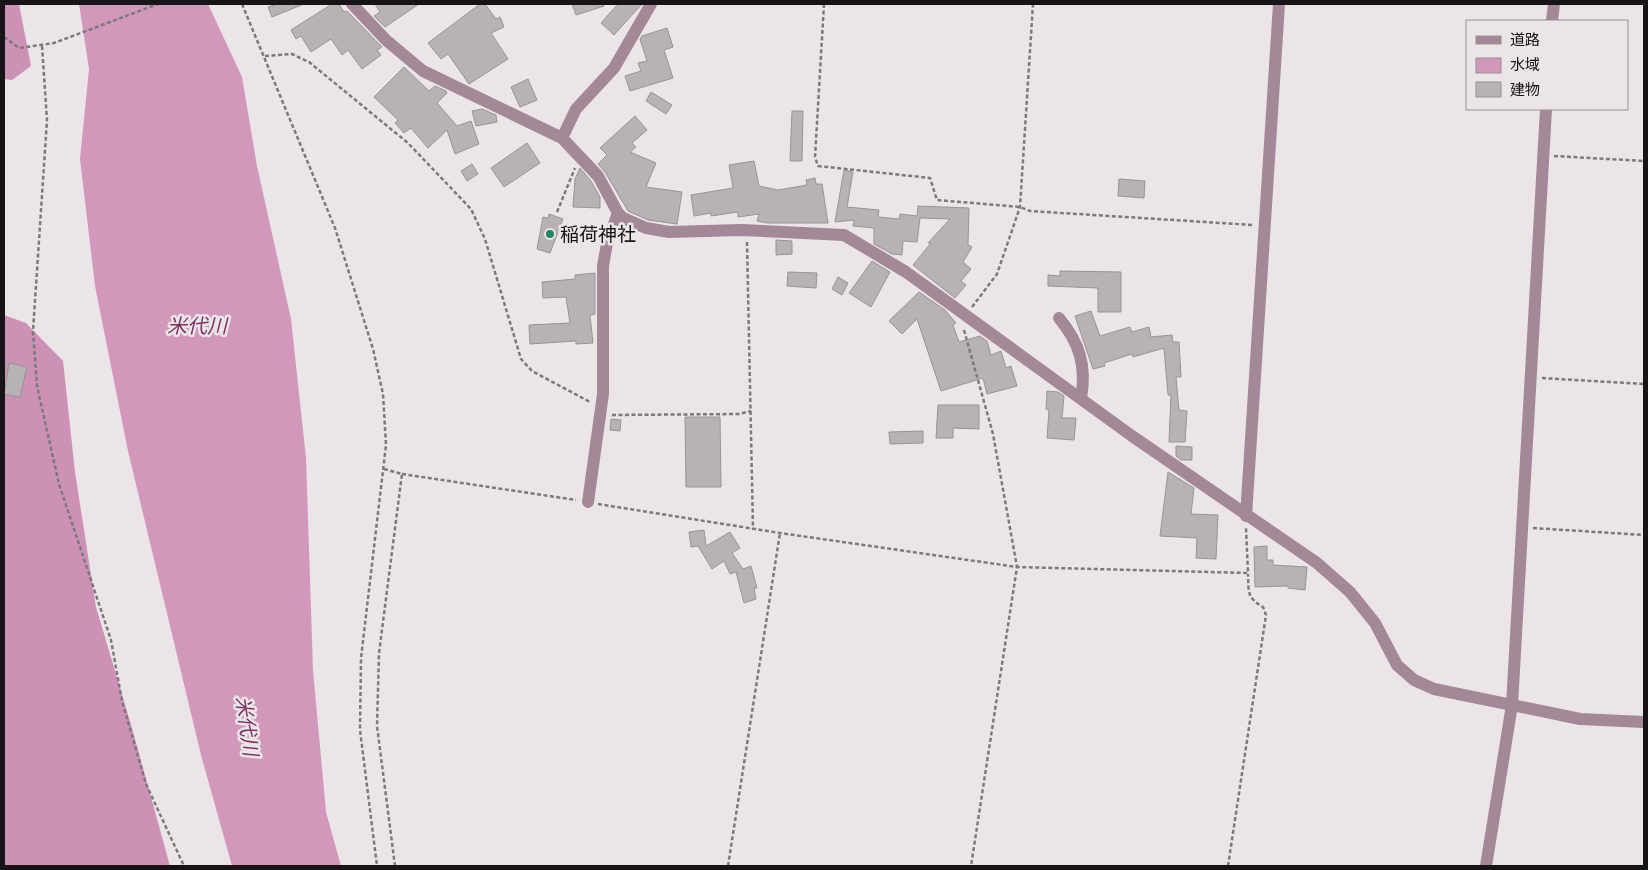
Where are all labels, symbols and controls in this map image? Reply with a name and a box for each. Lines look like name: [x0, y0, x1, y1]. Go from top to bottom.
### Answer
legend: [1466, 20, 1628, 110]
text: 道路: [1510, 31, 1540, 49]
text: 水域: [1510, 56, 1540, 74]
text: 建物: [1510, 81, 1540, 99]
place label: 稲荷神社: [560, 223, 636, 246]
marker: 稲荷神社: [544, 228, 556, 240]
water label: 米代川: [167, 314, 229, 338]
water label: 米代川: [231, 695, 263, 759]

